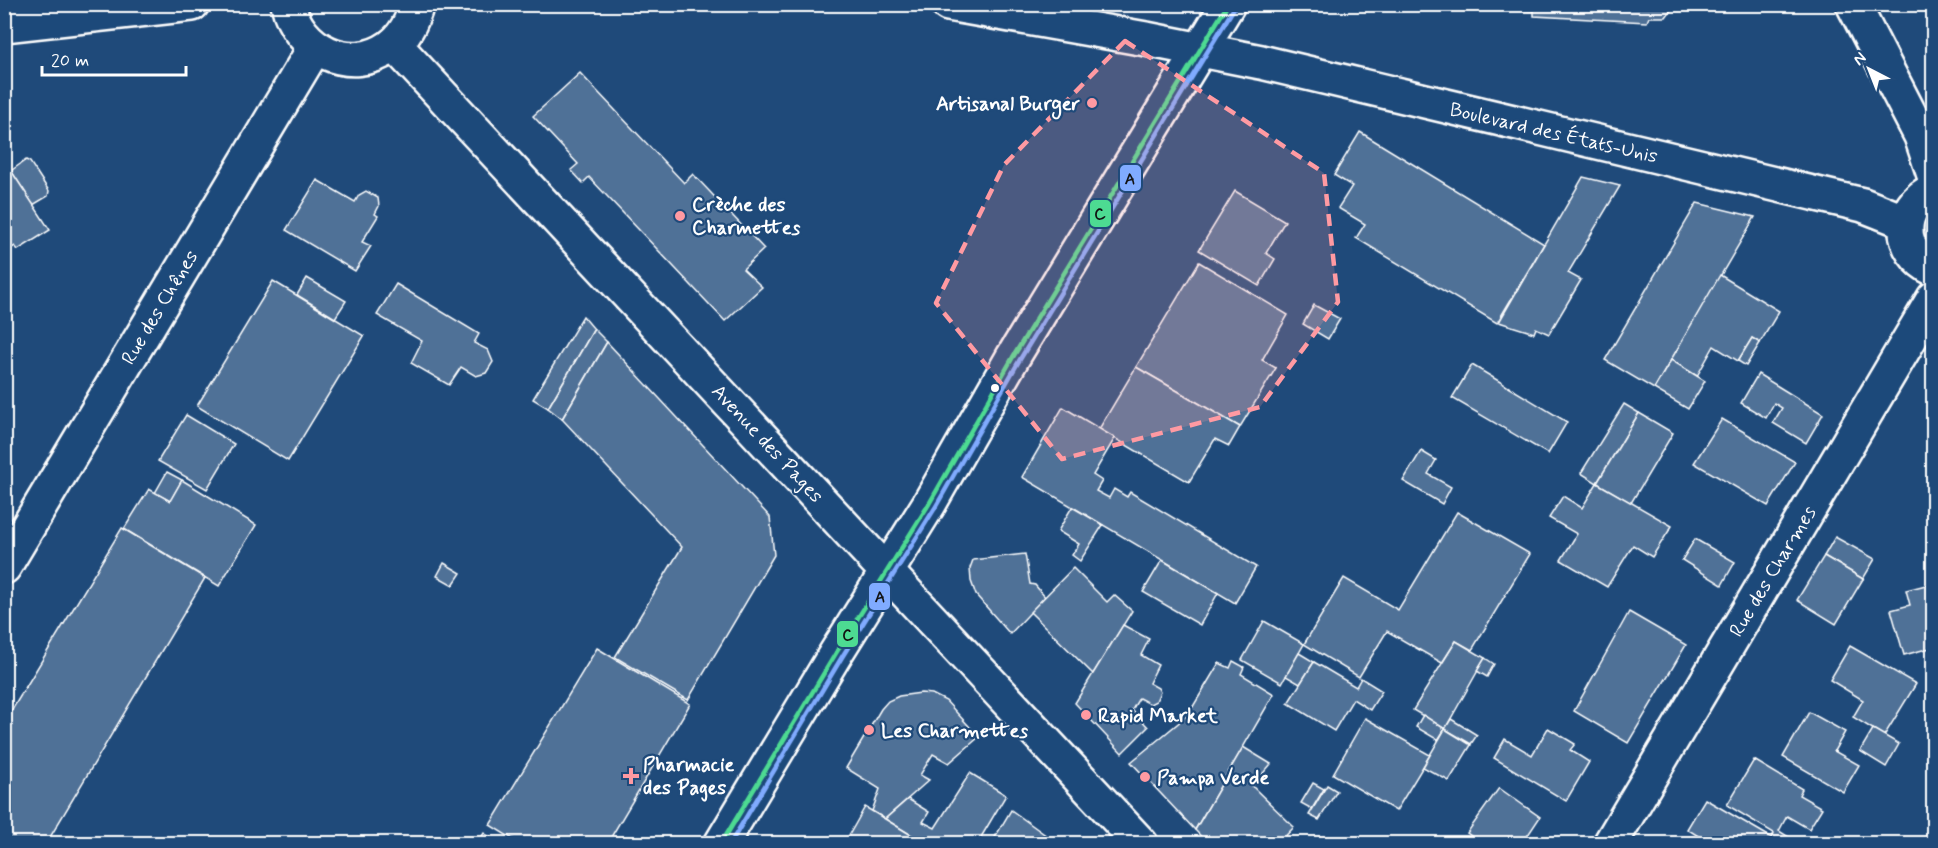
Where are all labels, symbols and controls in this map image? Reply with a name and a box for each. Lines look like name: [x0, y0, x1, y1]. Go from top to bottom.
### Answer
scale bar: [42, 39, 186, 77]
north arrow: [1839, 39, 1899, 99]
text: N: [1849, 48, 1871, 70]
text: 20 m: [51, 49, 89, 73]
place label: Artisanal Burger: [936, 91, 1081, 120]
marker: Artisanal Burger: [1085, 96, 1099, 110]
street label: Boulevard des États-Unis: [1447, 96, 1660, 171]
line badge: A: [1119, 164, 1142, 192]
text: A: [1125, 169, 1135, 190]
place label: Crèche des Charmettes: [692, 192, 801, 242]
line badge: C: [1089, 199, 1112, 228]
text: C: [1094, 204, 1106, 225]
marker: Crèche des Charmettes: [673, 209, 687, 223]
street label: Rue des Chênes: [115, 245, 205, 370]
street label: Avenue des Pages: [705, 379, 829, 509]
unlabelled marker: [989, 382, 1001, 394]
street label: Rue des Charmes: [1724, 501, 1823, 642]
line badge: A: [868, 582, 891, 611]
text: A: [875, 587, 885, 608]
line badge: C: [836, 620, 859, 648]
text: C: [842, 625, 854, 646]
place label: Rapid Market: [1098, 703, 1219, 730]
marker: Rapid Market: [1079, 708, 1093, 722]
place label: Les Charmettes: [881, 718, 1028, 745]
marker: Les Charmettes: [862, 723, 876, 737]
place label: Pharmacie des Pages: [643, 752, 735, 802]
place label: Pampa Verde: [1157, 765, 1269, 792]
marker: Pharmacie des Pages: [624, 769, 638, 783]
marker: Pampa Verde: [1138, 770, 1152, 784]

